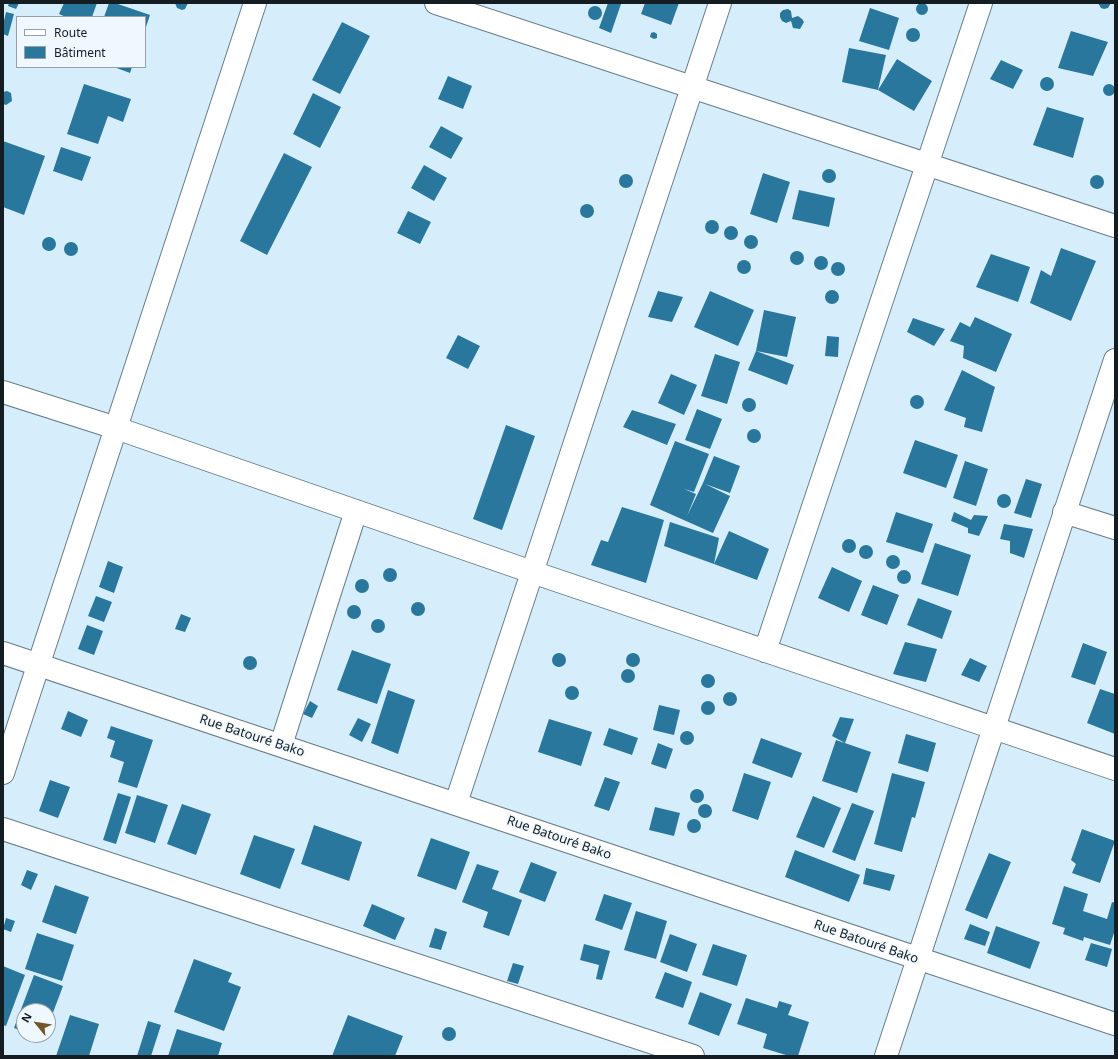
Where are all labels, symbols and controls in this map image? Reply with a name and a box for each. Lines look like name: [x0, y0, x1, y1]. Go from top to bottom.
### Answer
legend: [16, 16, 146, 68]
text: Route: [54, 24, 87, 41]
text: Bâtiment: [54, 44, 106, 61]
street label: Rue Batouré Bako: [198, 712, 306, 760]
street label: Rue Batouré Bako: [505, 813, 613, 863]
street label: Rue Batouré Bako: [812, 917, 920, 967]
north arrow: [16, 1003, 56, 1043]
text: N: [17, 1010, 35, 1025]

